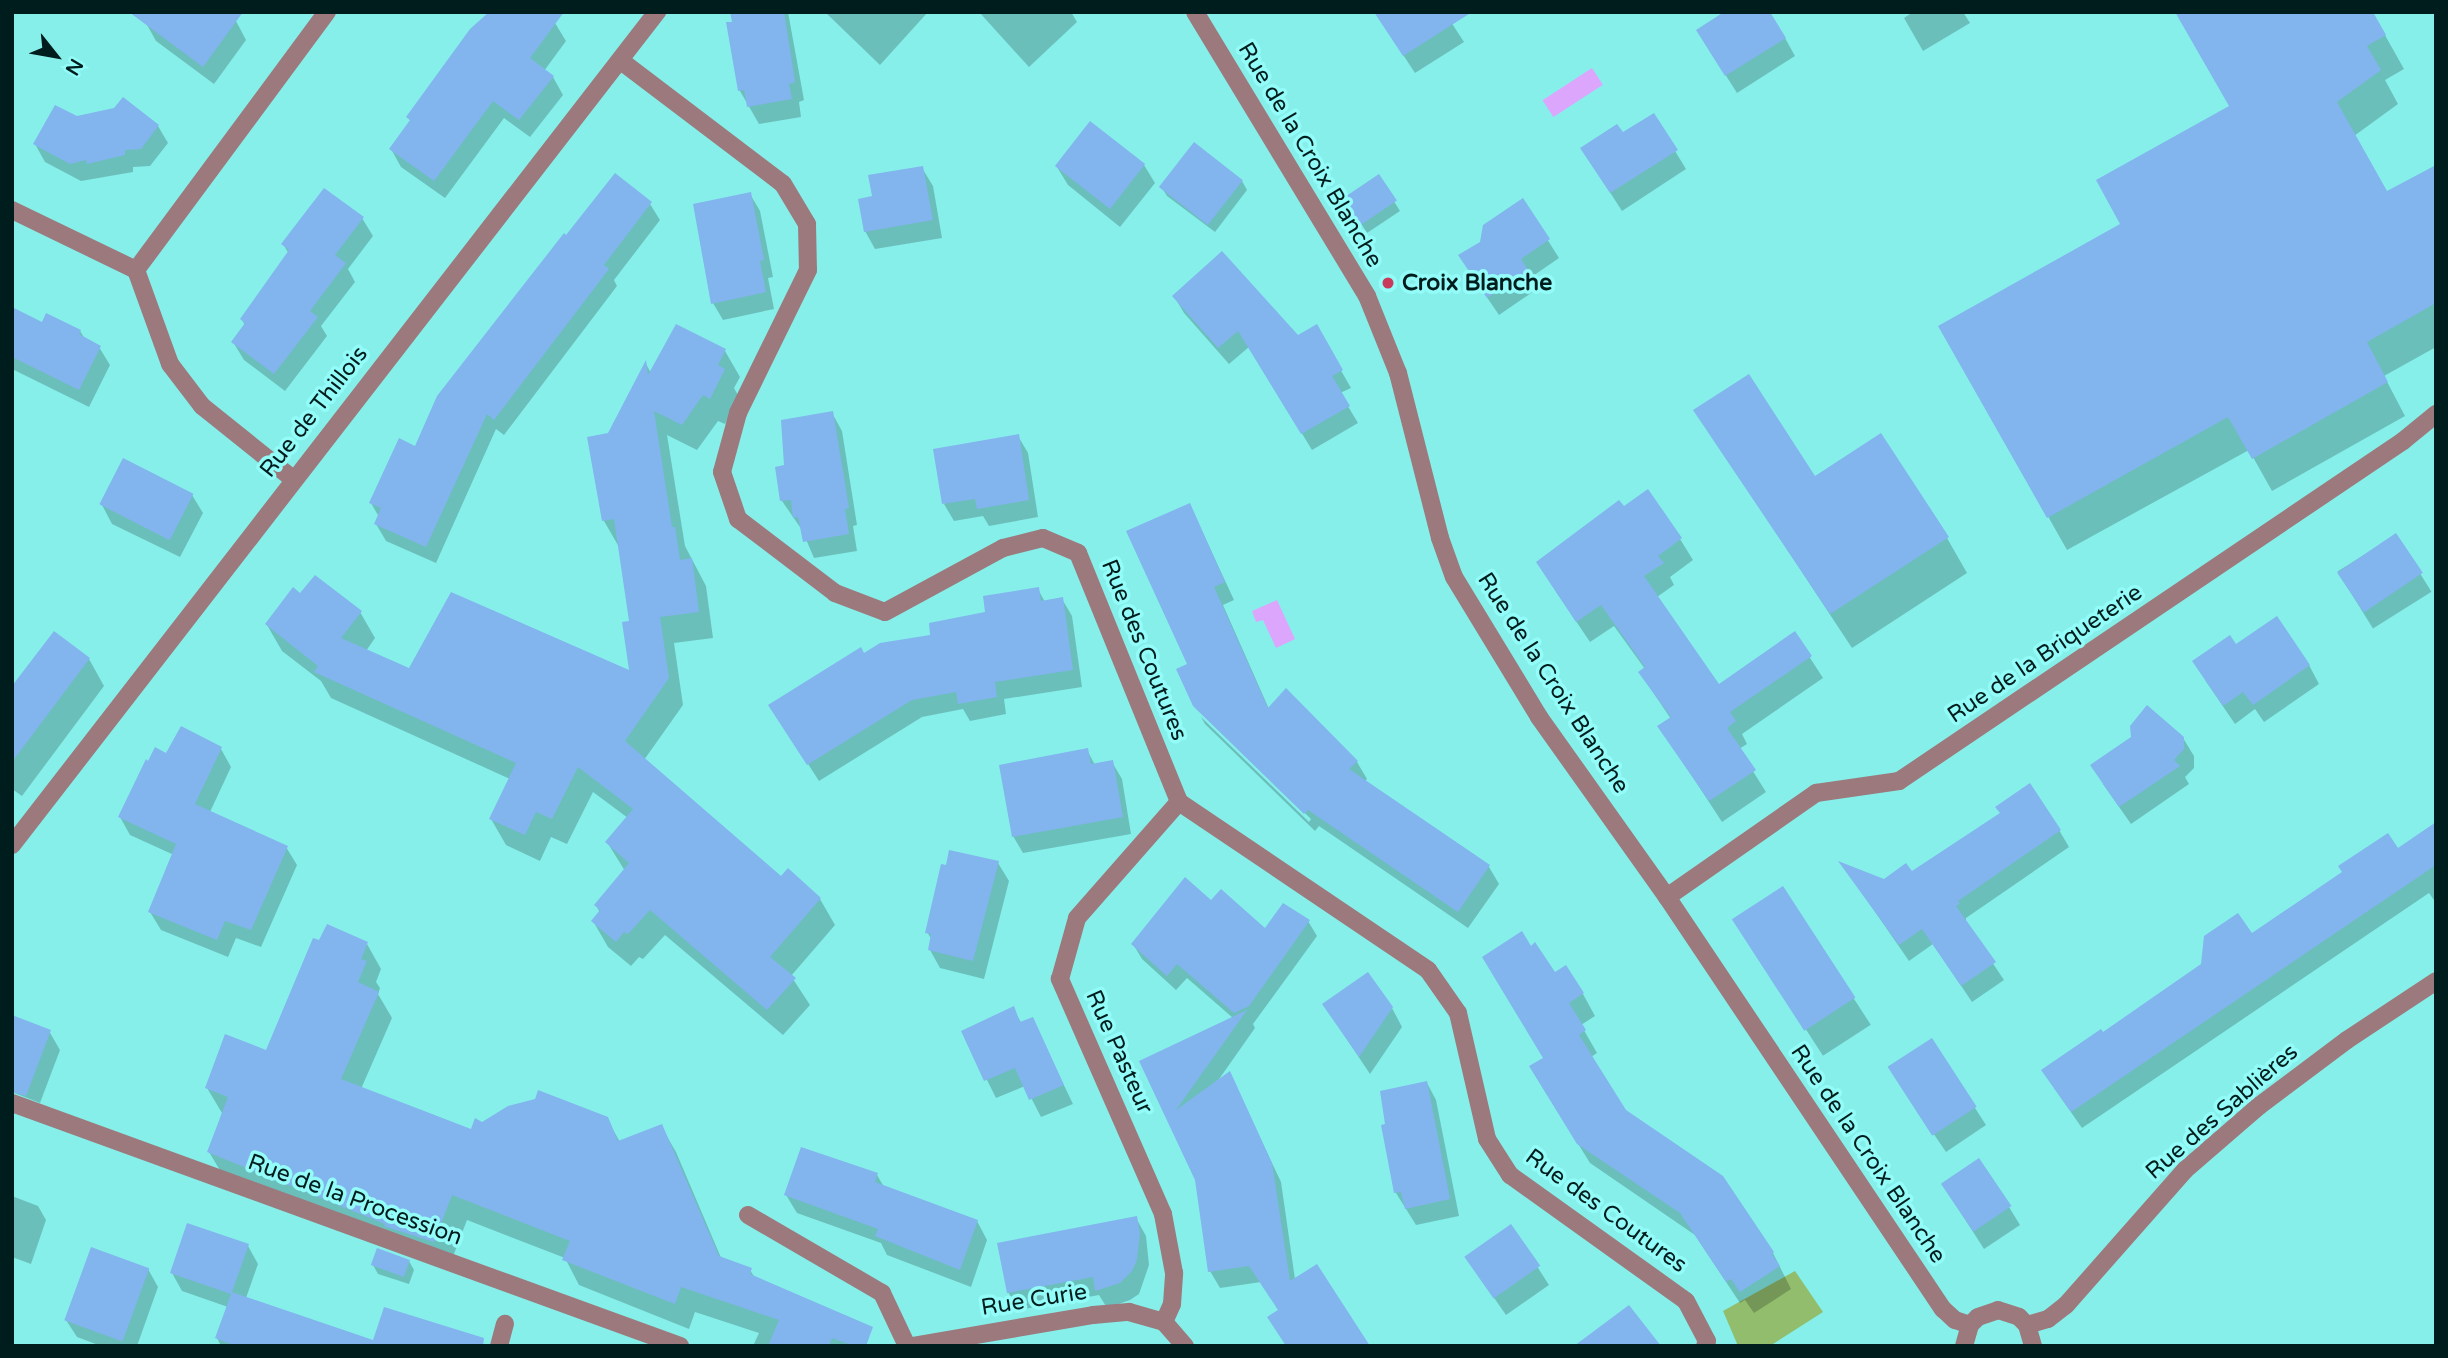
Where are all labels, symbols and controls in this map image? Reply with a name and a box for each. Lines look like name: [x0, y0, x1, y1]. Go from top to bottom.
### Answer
north arrow: [21, 21, 91, 91]
street label: Rue de la Croix Blanche: [1232, 37, 1388, 273]
text: N: [61, 55, 87, 79]
place label: Croix Blanche: [1402, 269, 1552, 297]
marker: Croix Blanche: [1380, 275, 1396, 291]
street label: Rue de Thillois: [254, 341, 374, 483]
street label: Rue des Coutures: [1095, 555, 1193, 745]
street label: Rue de la Croix Blanche: [1471, 567, 1635, 799]
street label: Rue de la Briqueterie: [1943, 579, 2147, 729]
street label: Rue Pasteur: [1079, 986, 1159, 1118]
street label: Rue des Sablières: [2140, 1038, 2304, 1186]
street label: Rue de la Croix Blanche: [1785, 1039, 1951, 1269]
street label: Rue des Coutures: [1520, 1143, 1692, 1279]
street label: Rue de la Procession: [244, 1148, 466, 1252]
street label: Rue Curie: [979, 1278, 1089, 1322]

